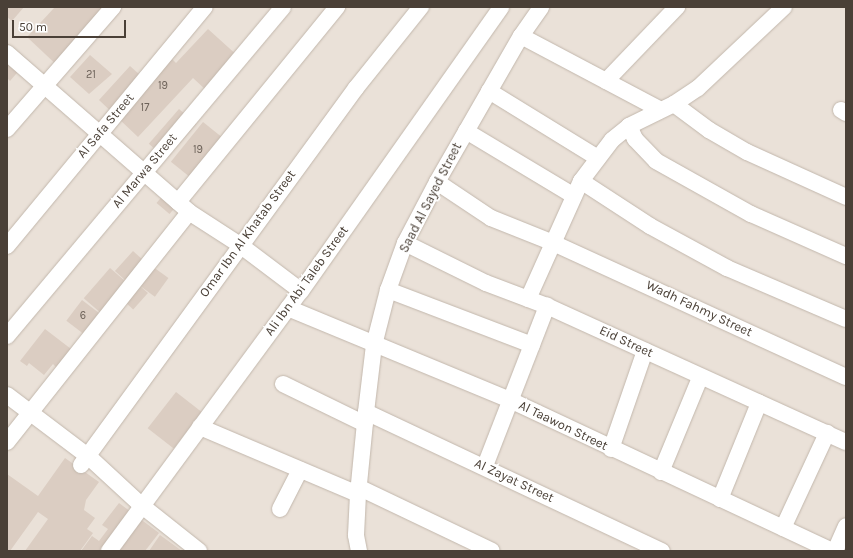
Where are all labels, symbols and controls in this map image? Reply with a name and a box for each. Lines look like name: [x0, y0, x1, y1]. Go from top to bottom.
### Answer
scale bar: [14, 12, 128, 38]
text: 50 m: [19, 20, 47, 34]
house number: 21: [86, 68, 96, 82]
house number: 19: [158, 79, 168, 93]
street label: Al Safa Street: [74, 91, 138, 161]
house number: 17: [141, 101, 149, 115]
street label: Al Marwa Street: [109, 131, 181, 211]
street label: Saad Al Sayed Street: [396, 140, 466, 256]
house number: 19: [193, 143, 203, 157]
street label: Omar Ibn Al Khatab Street: [197, 167, 299, 301]
street label: Ali Ibn Abi Taleb Street: [262, 223, 352, 339]
street label: Wadh Fahmy Street: [643, 278, 755, 340]
house number: 6: [80, 309, 86, 323]
street label: Eid Street: [597, 323, 655, 361]
street label: Al Taawon Street: [516, 398, 610, 454]
street label: Al Zayat Street: [472, 456, 556, 506]

